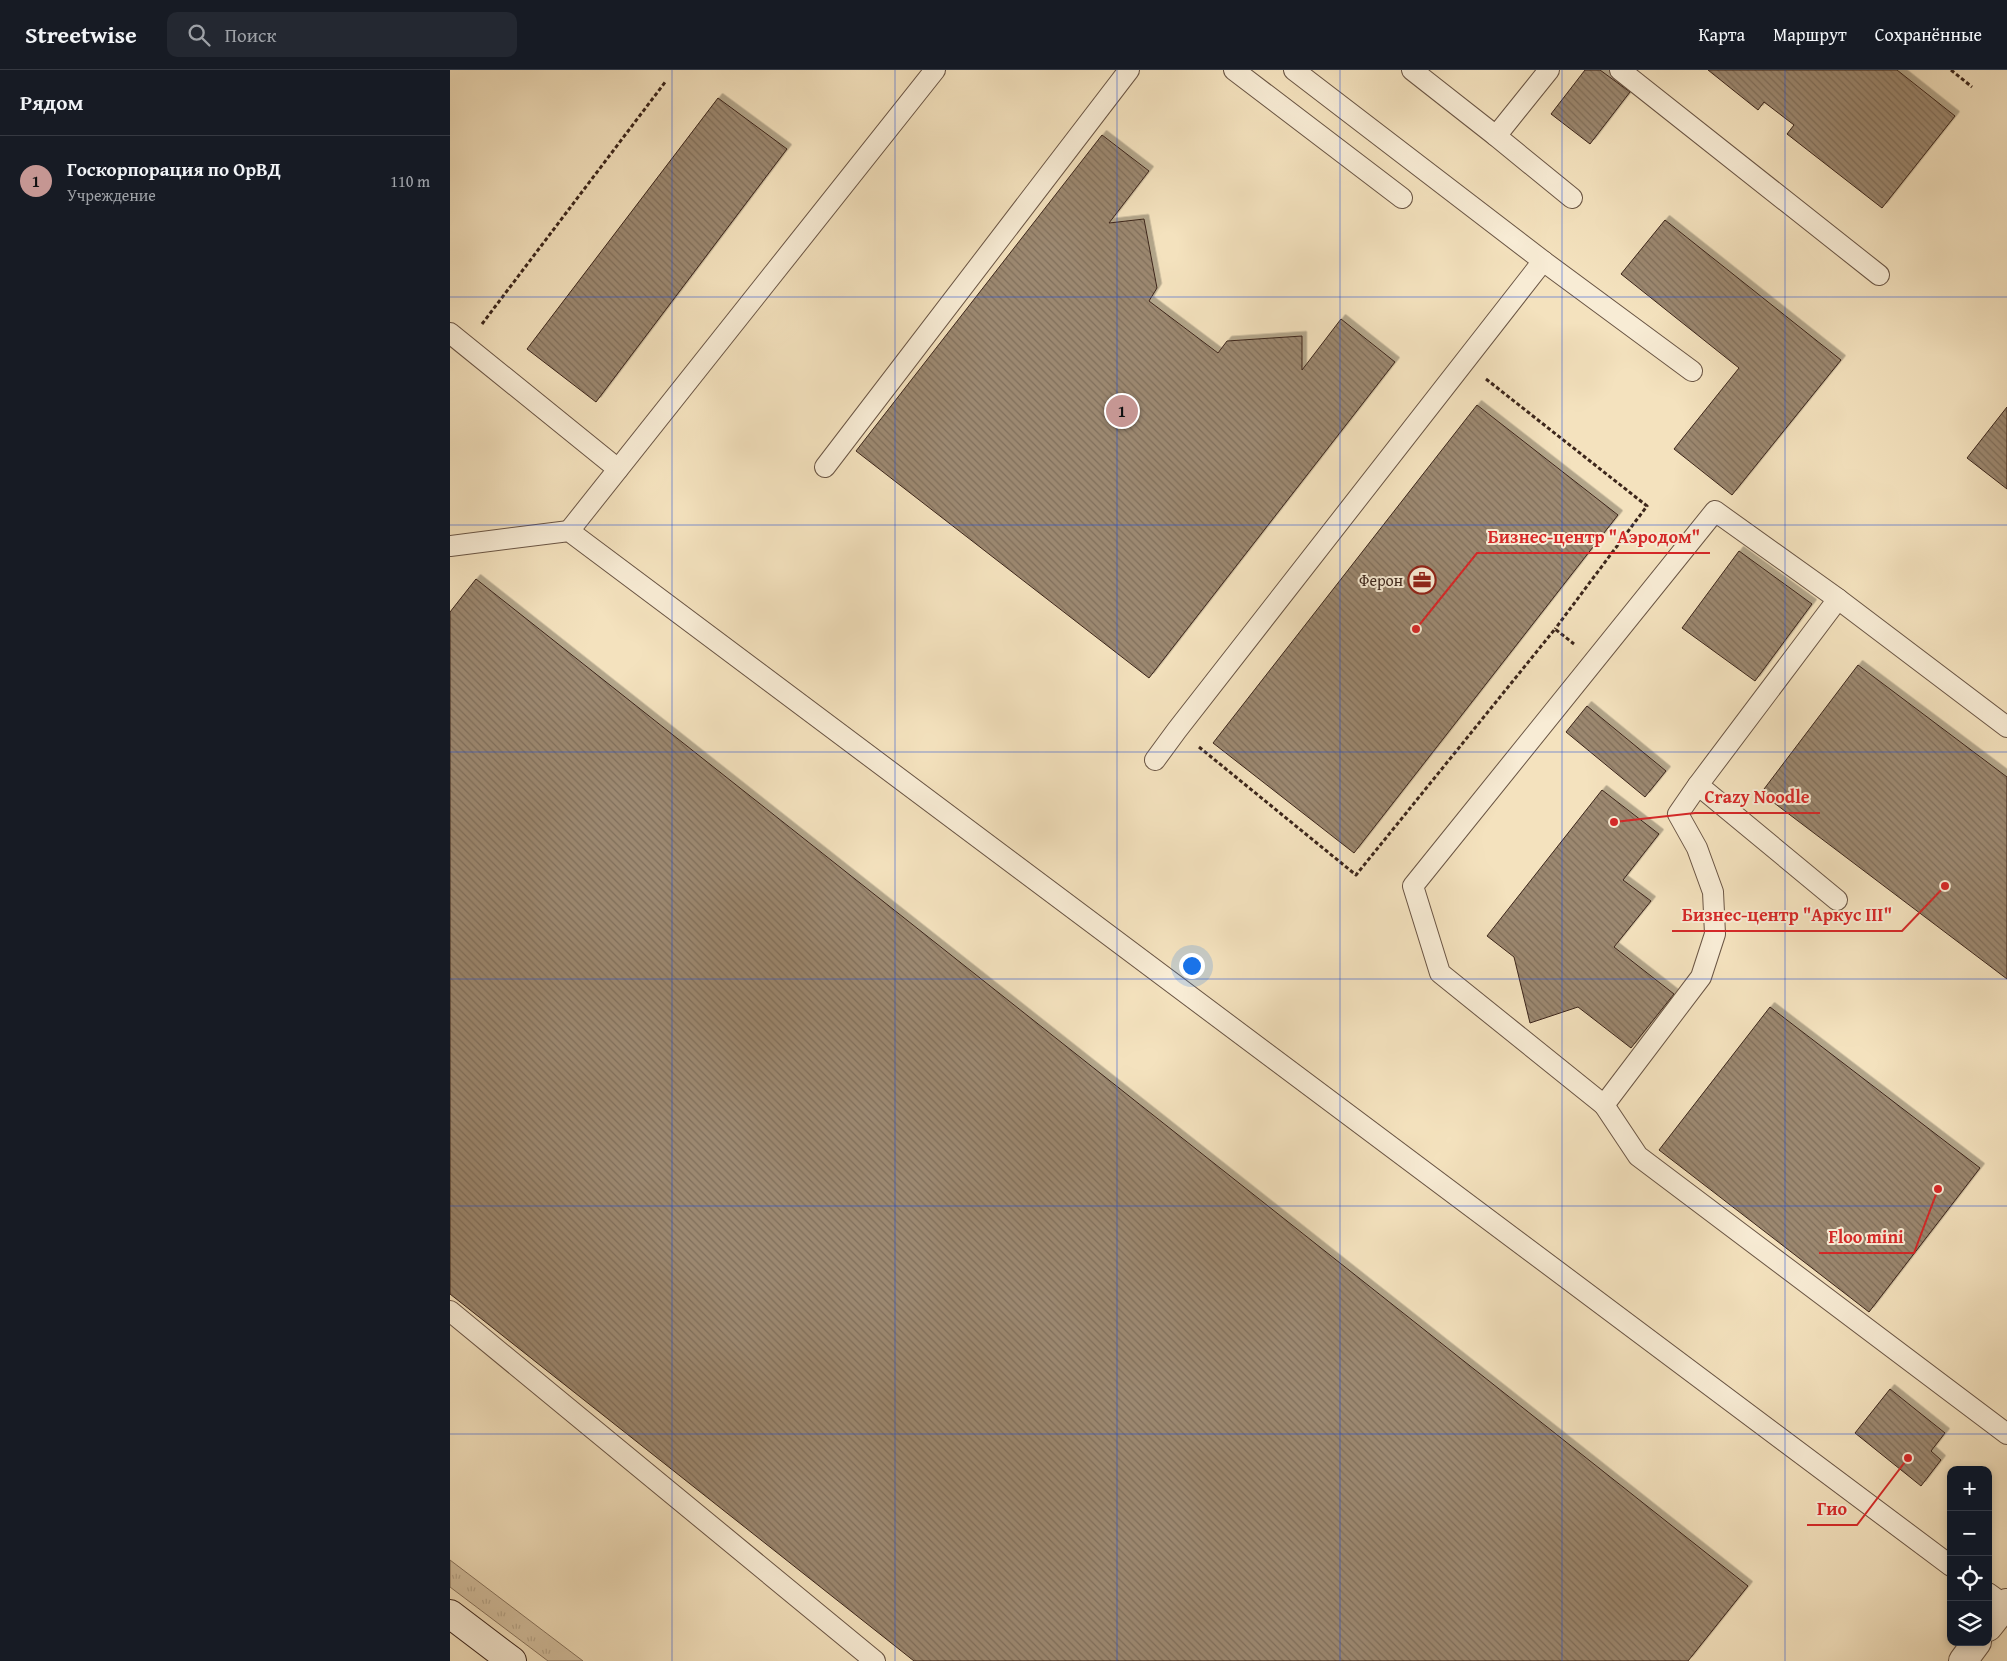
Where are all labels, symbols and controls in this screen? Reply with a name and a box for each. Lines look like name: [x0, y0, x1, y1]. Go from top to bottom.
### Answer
search box: [167, 12, 517, 57]
text: Streetwise: [25, 17, 137, 52]
icon: search: [185, 21, 213, 49]
text: Поиск: [225, 21, 276, 49]
text: Карта: [1699, 21, 1745, 48]
text: Маршрут: [1773, 21, 1847, 48]
text: Сохранённые: [1875, 21, 1982, 48]
text: Рядом: [20, 87, 83, 118]
text: Госкорпорация по ОрВД: [67, 155, 281, 183]
text: 1: [32, 169, 40, 193]
text: 110 m: [390, 169, 430, 193]
text: Учреждение: [67, 183, 156, 207]
pin: 1: [1106, 392, 1138, 430]
callout: Бизнес-центр "Аэродом": [1477, 520, 1710, 553]
text: Бизнес-центр "Аэродом": [1488, 523, 1700, 550]
office icon: Ферон: [1407, 565, 1437, 595]
place label: Ферон: [1359, 568, 1403, 592]
callout: Crazy Noodle: [1695, 780, 1820, 813]
text: Crazy Noodle: [1704, 783, 1810, 810]
callout: Бизнес-центр "Аркус III": [1672, 898, 1902, 931]
text: Бизнес-центр "Аркус III": [1682, 901, 1892, 928]
your location: [1179, 953, 1205, 979]
callout: Floo mini: [1819, 1220, 1914, 1253]
text: Floo mini: [1828, 1223, 1904, 1250]
map controls: [1947, 1466, 1992, 1646]
button: +: [1947, 1466, 1992, 1511]
callout: Гио: [1807, 1492, 1857, 1525]
text: Гио: [1817, 1495, 1847, 1522]
button: −: [1947, 1511, 1992, 1556]
button: locate: [1947, 1556, 1992, 1601]
button: layers: [1947, 1601, 1992, 1646]

